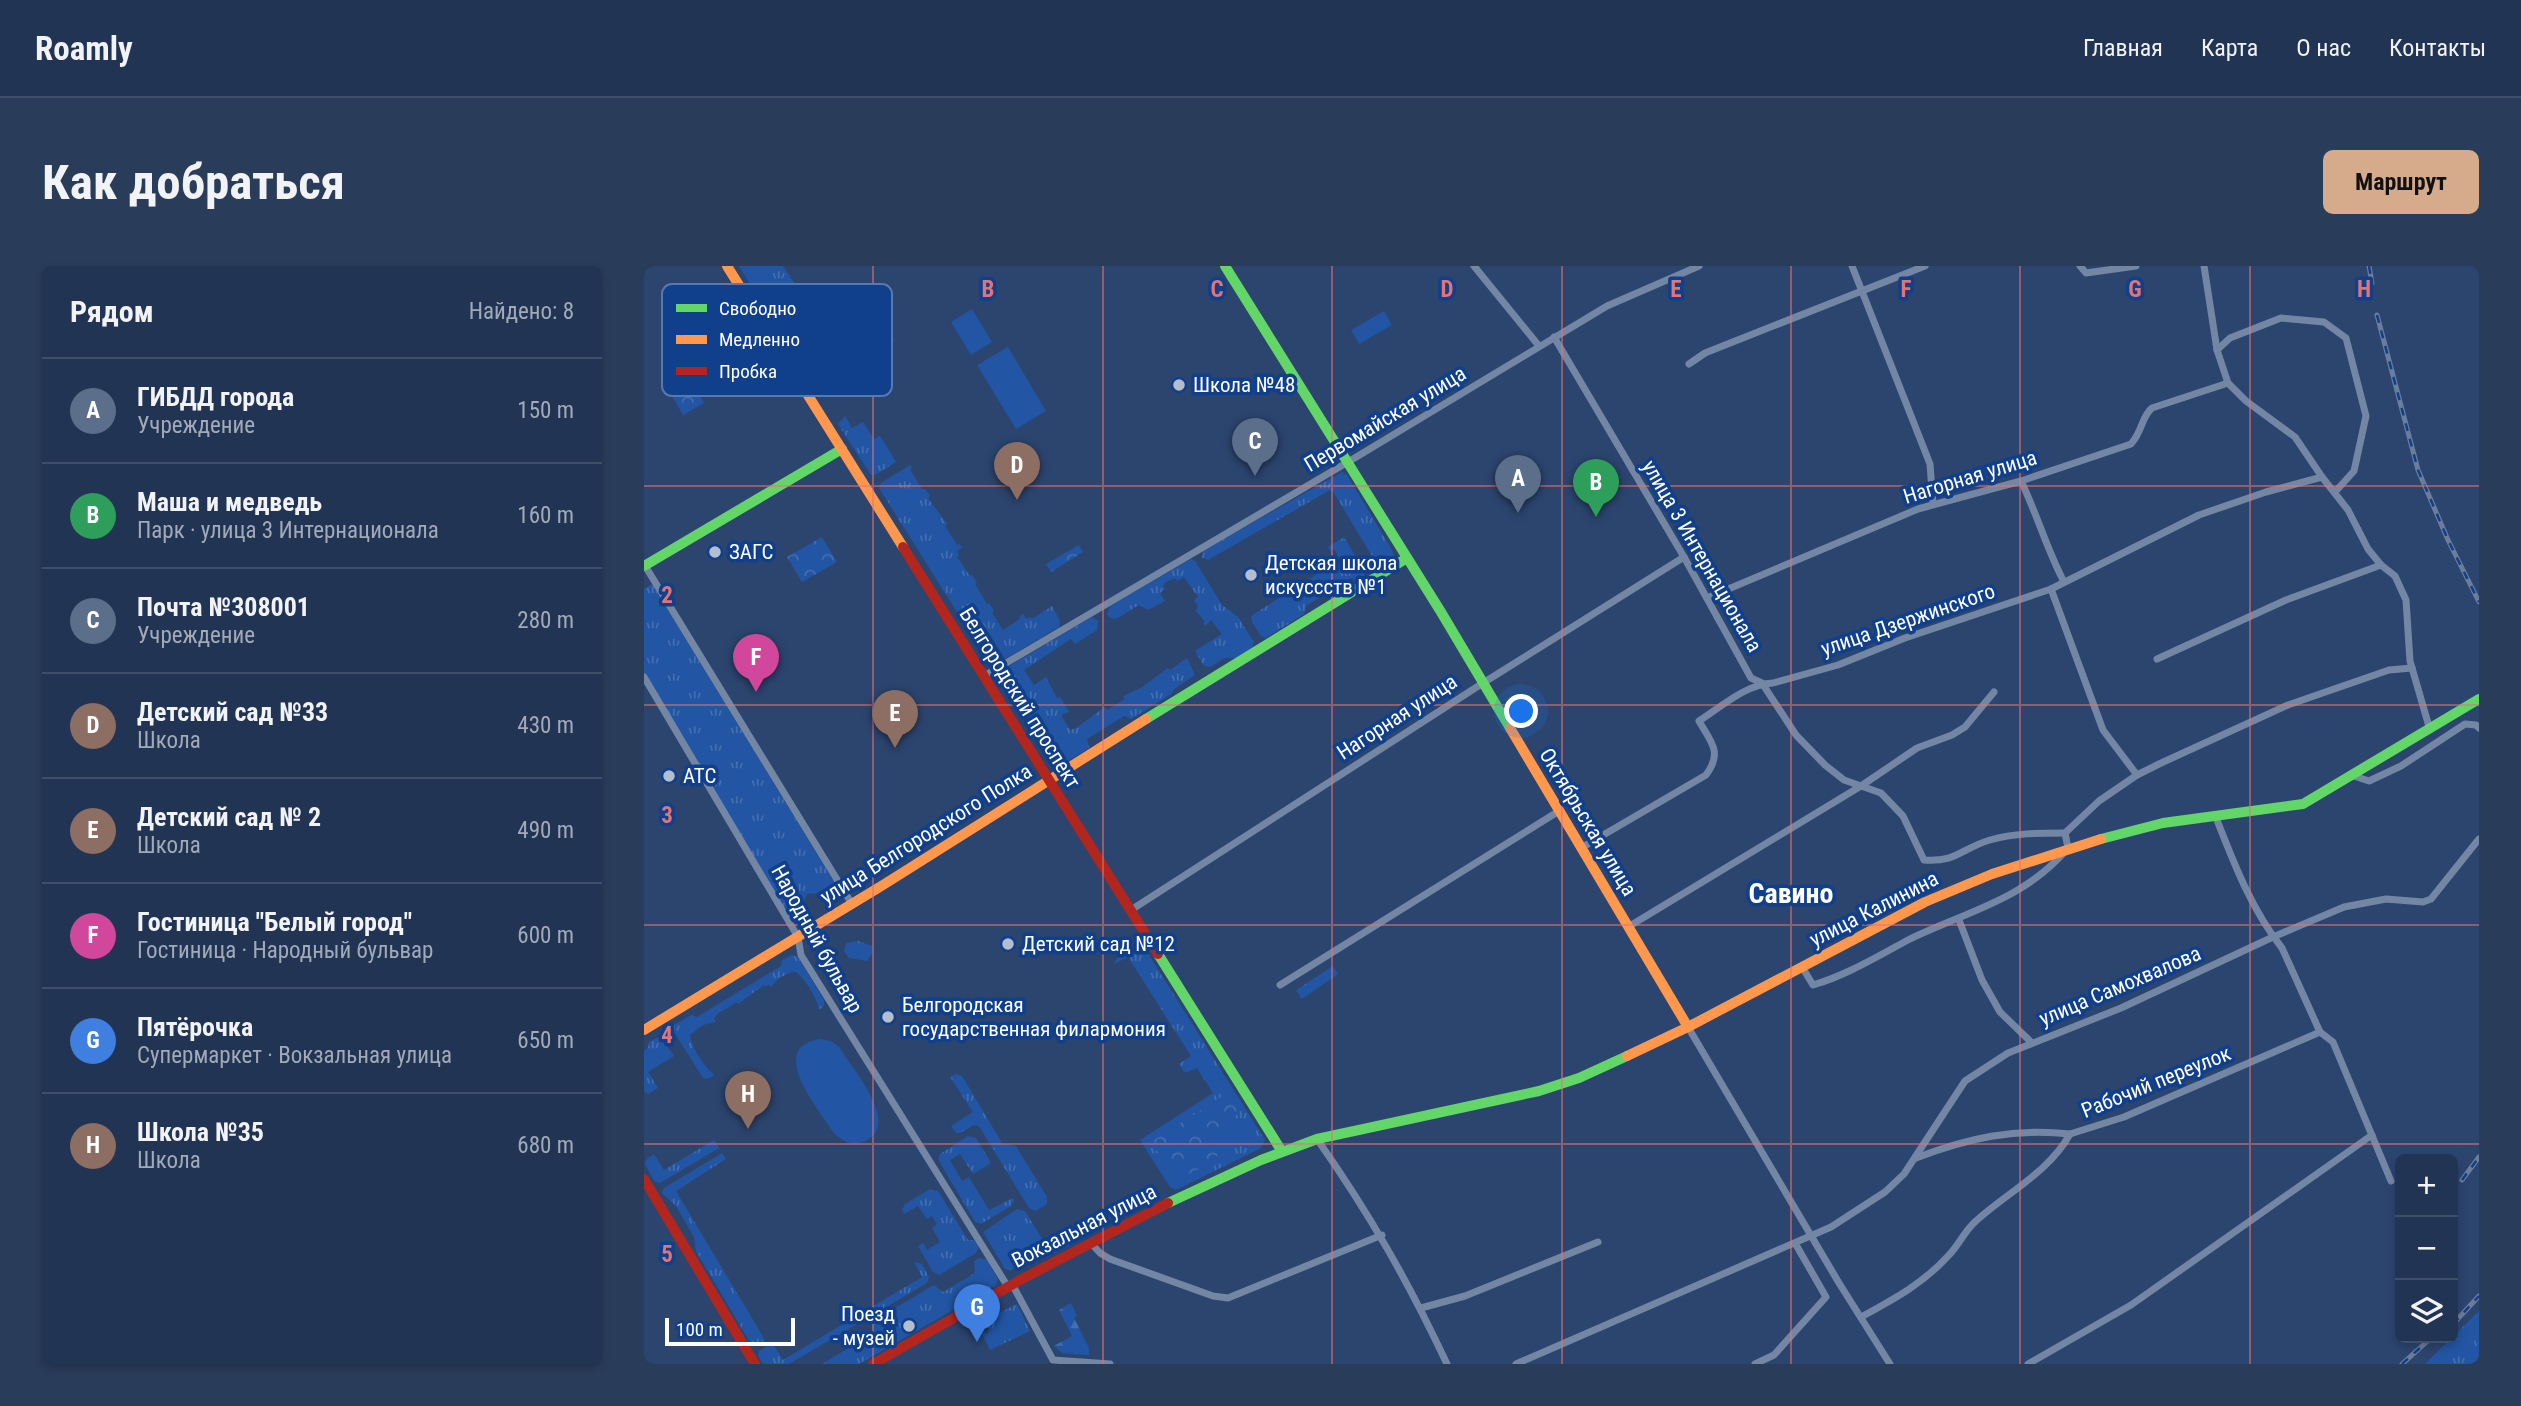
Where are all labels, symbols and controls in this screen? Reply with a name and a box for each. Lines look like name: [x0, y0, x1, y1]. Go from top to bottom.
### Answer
text: Roamly: [35, 29, 133, 68]
text: Главная: [2083, 34, 2163, 62]
text: Карта: [2201, 34, 2258, 62]
text: О нас: [2296, 34, 2351, 62]
text: Контакты: [2389, 34, 2486, 62]
button: Маршрут: [2323, 150, 2479, 214]
text: Как добраться: [42, 154, 345, 211]
text: B: [982, 276, 994, 303]
text: C: [1210, 276, 1224, 303]
text: D: [1441, 276, 1454, 303]
text: E: [1670, 276, 1682, 303]
text: F: [1901, 276, 1912, 303]
text: G: [2128, 276, 2142, 303]
text: H: [2357, 276, 2371, 303]
legend: [662, 284, 892, 396]
text: Рядом: [70, 294, 154, 329]
text: Свободно: [719, 297, 796, 320]
text: Найдено: 8: [469, 298, 574, 325]
text: Медленно: [719, 328, 800, 351]
text: Пробка: [719, 360, 777, 383]
street label: Первомайская улица: [1300, 361, 1470, 477]
place label: Школа №48: [1193, 373, 1295, 397]
marker: Школа №48: [1171, 377, 1187, 393]
text: ГИБДД города: [137, 382, 294, 412]
text: A: [86, 397, 100, 424]
text: 150 m: [517, 397, 574, 424]
text: Учреждение: [137, 412, 255, 439]
pin: C: [1232, 418, 1278, 476]
pin: D: [994, 442, 1040, 500]
street label: Нагорная улица: [1900, 445, 2040, 509]
pin: A: [1495, 455, 1541, 513]
street label: улица 3 Интернационала: [1637, 456, 1767, 656]
pin: B: [1573, 459, 1619, 517]
text: Маша и медведь: [137, 487, 322, 517]
text: B: [87, 502, 99, 529]
text: 160 m: [517, 502, 574, 529]
text: Парк · улица 3 Интернационала: [137, 517, 439, 544]
place label: ЗАГС: [729, 540, 773, 564]
marker: ЗАГС: [707, 544, 723, 560]
place label: Детская школа искуссств №1: [1265, 551, 1397, 599]
marker: Детская школа искуссств №1: [1243, 567, 1259, 583]
street label: улица Дзержинского: [1818, 579, 1998, 661]
text: 2: [661, 582, 673, 609]
text: Почта №308001: [137, 592, 310, 622]
street label: Белгородский проспект: [955, 603, 1085, 793]
text: C: [86, 607, 100, 634]
text: 280 m: [517, 607, 574, 634]
text: Учреждение: [137, 622, 255, 649]
pin: F: [733, 634, 779, 692]
street label: Нагорная улица: [1333, 669, 1461, 765]
pin: E: [872, 690, 918, 748]
your location: [1504, 694, 1538, 728]
text: Детский сад №33: [137, 697, 328, 727]
text: D: [87, 712, 100, 739]
text: 430 m: [517, 712, 574, 739]
text: Школа: [137, 727, 201, 754]
street label: Октябрьская улица: [1535, 744, 1641, 900]
street label: улица Белгородского Полка: [816, 759, 1036, 909]
place label: АТС: [683, 764, 716, 788]
marker: АТС: [661, 768, 677, 784]
text: Детский сад № 2: [137, 802, 321, 832]
text: 3: [661, 802, 673, 829]
text: E: [87, 817, 99, 844]
text: 490 m: [517, 817, 574, 844]
text: Школа: [137, 832, 201, 859]
street label: Народный бульвар: [766, 861, 868, 1017]
street label: улица Калинина: [1806, 866, 1942, 952]
district label: Савино: [1749, 877, 1834, 910]
text: Гостиница "Белый город": [137, 907, 412, 937]
text: F: [88, 922, 98, 949]
text: 600 m: [517, 922, 574, 949]
place label: Детский сад №12: [1022, 932, 1175, 956]
marker: Детский сад №12: [1000, 936, 1016, 952]
text: Гостиница · Народный бульвар: [137, 937, 433, 964]
street label: улица Самохвалова: [2036, 941, 2204, 1031]
place label: Белгородская государственная филармония: [902, 993, 1166, 1041]
marker: Белгородская государственная филармония: [880, 1009, 896, 1025]
text: Пятёрочка: [137, 1012, 253, 1042]
text: 4: [661, 1022, 673, 1049]
text: G: [86, 1027, 100, 1054]
text: 650 m: [517, 1027, 574, 1054]
street label: Рабочий переулок: [2078, 1041, 2234, 1123]
text: Супермаркет · Вокзальная улица: [137, 1042, 452, 1069]
pin: H: [725, 1071, 771, 1129]
text: Школа №35: [137, 1117, 264, 1147]
text: H: [86, 1132, 100, 1159]
text: 680 m: [517, 1132, 574, 1159]
text: Школа: [137, 1147, 201, 1174]
map controls: [2395, 1154, 2458, 1343]
button: +: [2395, 1154, 2458, 1217]
street label: Вокзальная улица: [1008, 1179, 1160, 1273]
button: −: [2395, 1217, 2458, 1280]
text: 5: [661, 1241, 673, 1268]
button: layers: [2395, 1280, 2458, 1343]
pin: G: [954, 1284, 1000, 1342]
place label: Поезд - музей: [833, 1302, 895, 1350]
scale bar: [665, 1315, 794, 1347]
text: 100 m: [676, 1318, 723, 1341]
marker: Поезд - музей: [901, 1318, 917, 1334]

